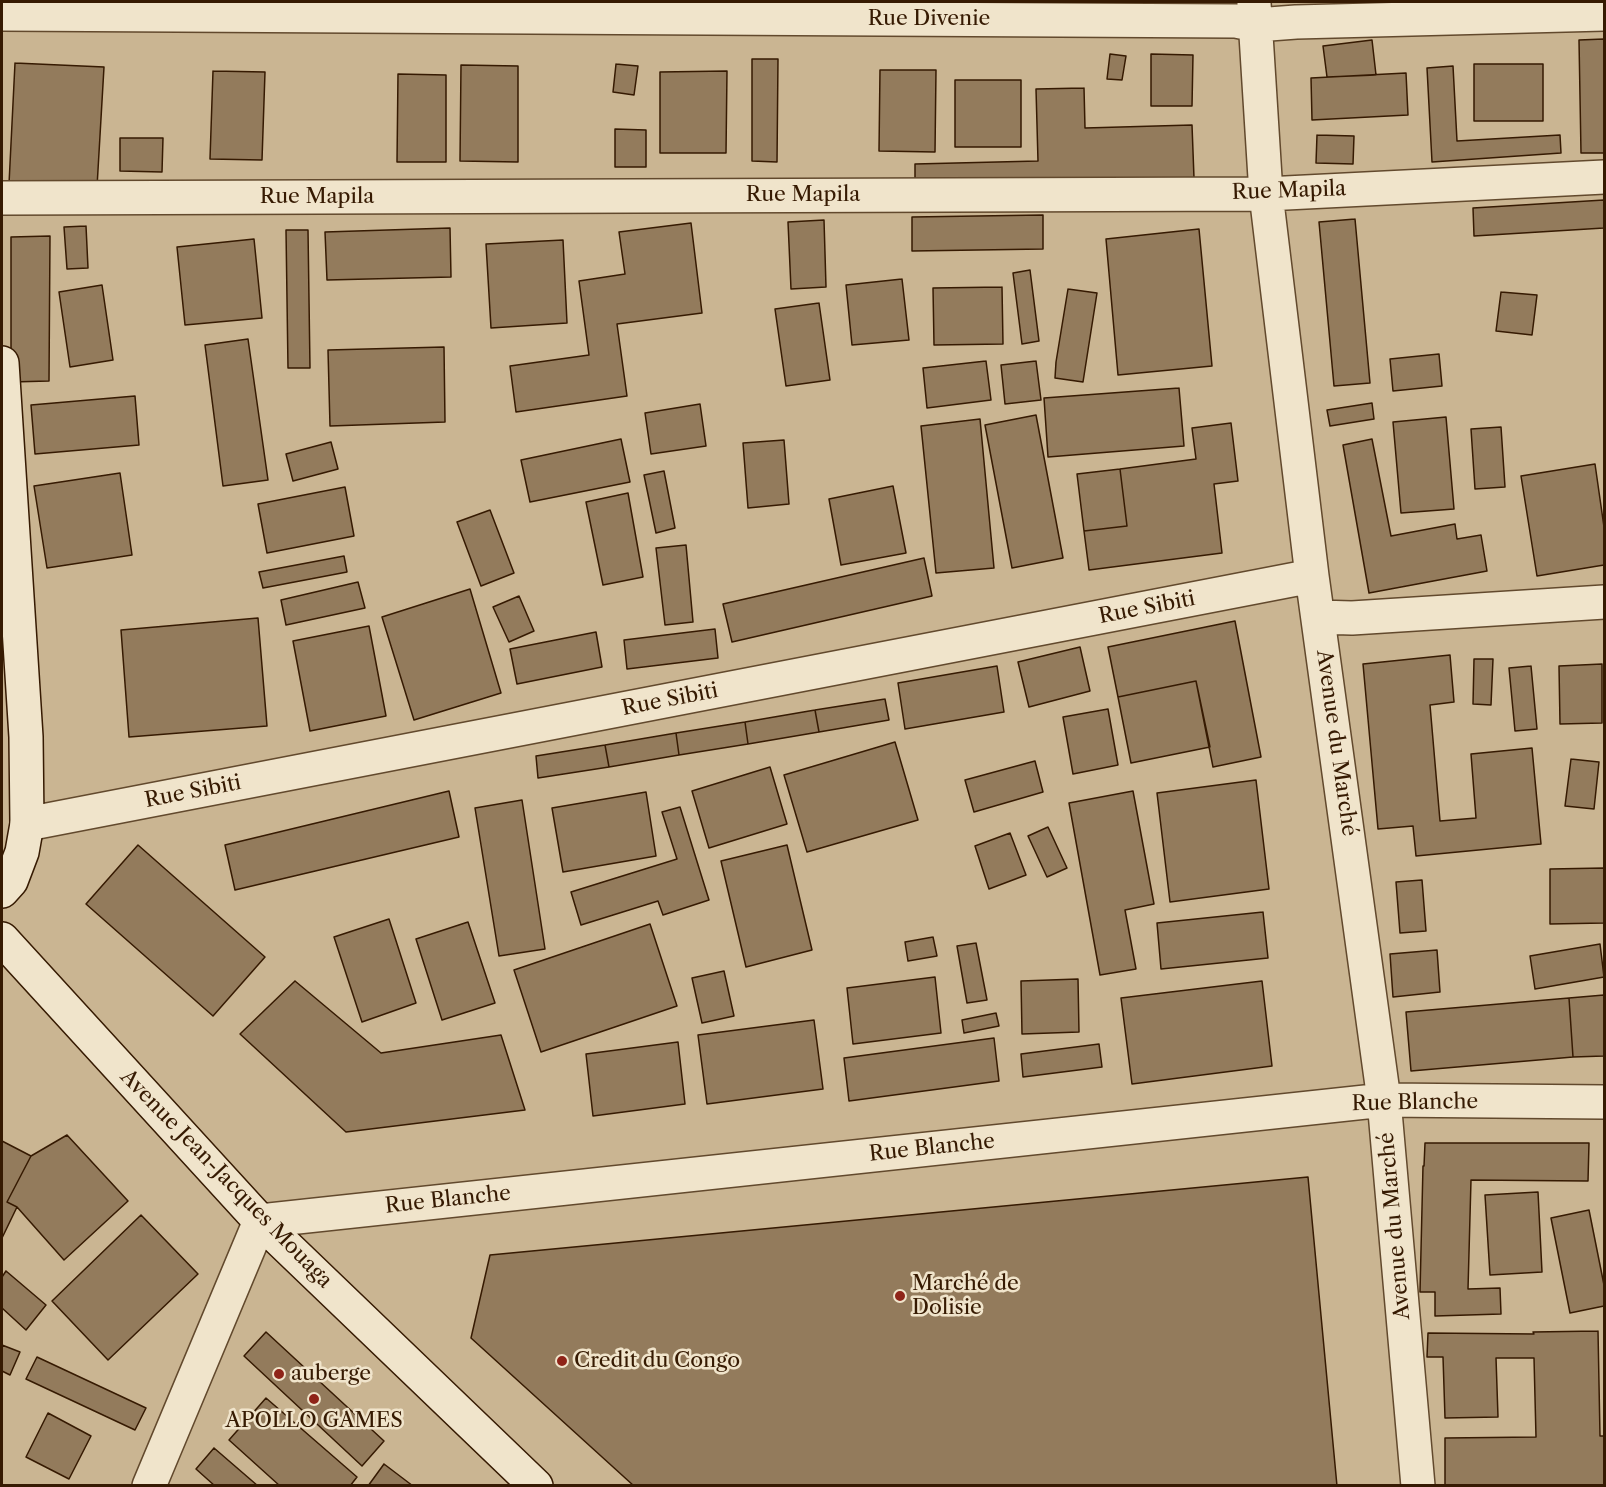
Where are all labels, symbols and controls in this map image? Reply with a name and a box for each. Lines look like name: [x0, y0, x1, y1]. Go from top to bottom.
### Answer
street label: Rue Divenie: [868, 6, 990, 32]
street label: Rue Mapila: [1231, 176, 1347, 206]
street label: Rue Mapila: [746, 182, 860, 208]
street label: Rue Mapila: [260, 184, 374, 210]
street label: Rue Sibiti: [1097, 586, 1197, 630]
street label: Avenue du Marché: [1310, 648, 1362, 838]
street label: Rue Sibiti: [620, 678, 720, 722]
street label: Rue Sibiti: [143, 770, 243, 814]
street label: Avenue Jean-Jacques Mouaga: [115, 1064, 337, 1294]
street label: Rue Blanche: [1352, 1089, 1478, 1117]
street label: Rue Blanche: [868, 1129, 996, 1167]
street label: Avenue du Marché: [1374, 1131, 1416, 1321]
street label: Rue Blanche: [384, 1181, 512, 1219]
place label: Marché de Dolisie: [912, 1271, 1019, 1321]
marker: Marché de Dolisie: [893, 1289, 907, 1303]
place label: Credit du Congo: [574, 1348, 740, 1374]
marker: Credit du Congo: [555, 1354, 569, 1368]
place label: auberge: [291, 1361, 371, 1387]
marker: auberge: [272, 1367, 286, 1381]
marker: APOLLO GAMES: [307, 1392, 321, 1406]
place label: APOLLO GAMES: [225, 1408, 403, 1434]

